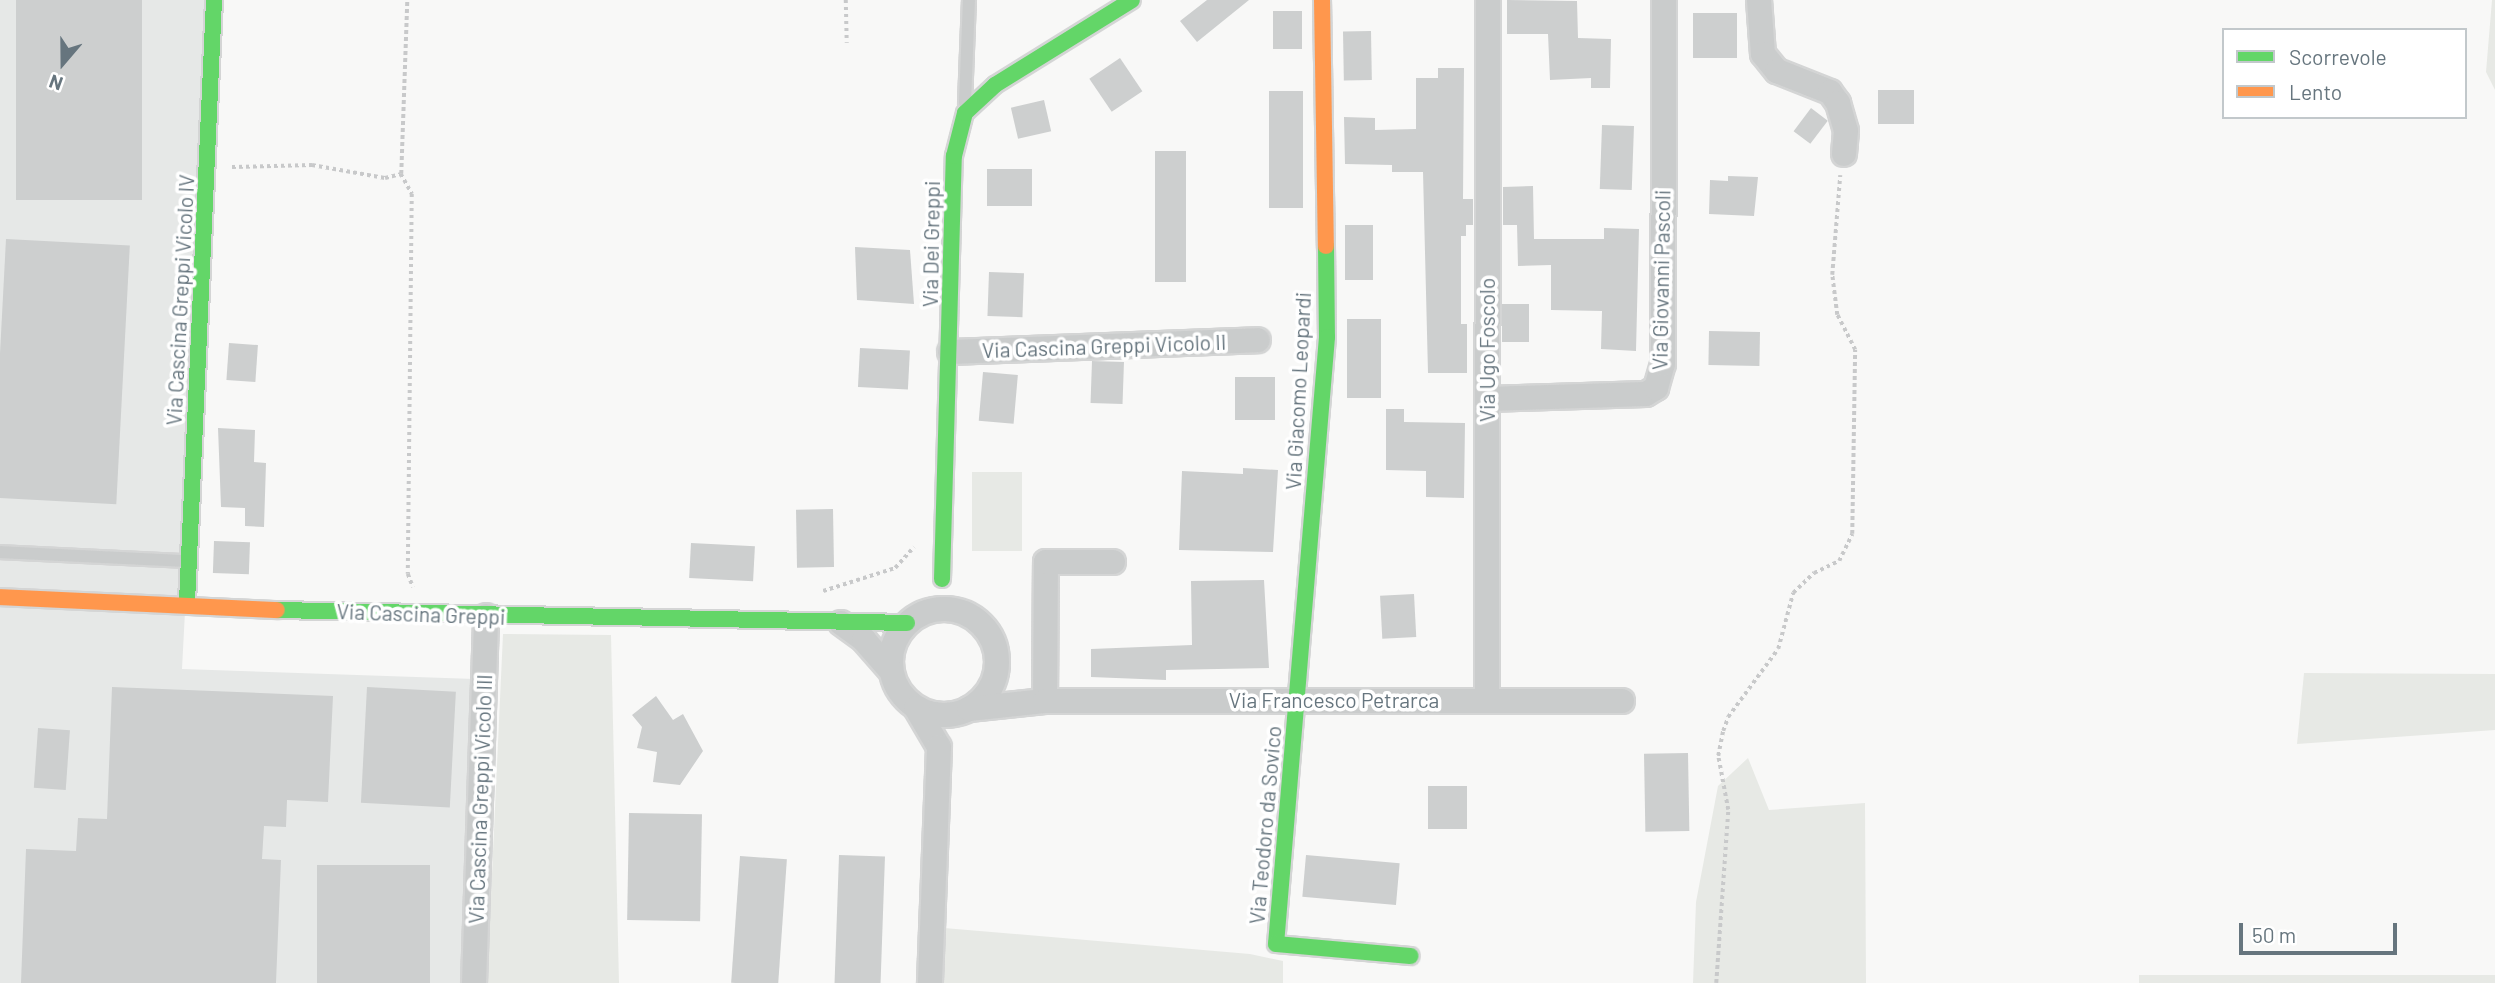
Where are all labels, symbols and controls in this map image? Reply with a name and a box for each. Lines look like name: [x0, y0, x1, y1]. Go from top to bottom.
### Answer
north arrow: [28, 28, 98, 98]
legend: [2222, 28, 2467, 119]
text: Scorrevole: [2289, 44, 2387, 69]
text: N: [46, 70, 66, 96]
text: Lento: [2289, 79, 2342, 104]
street label: Via Cascina Greppi Vicolo IV: [161, 174, 199, 426]
street label: Via Dei Greppi: [917, 181, 945, 307]
street label: Via Giovanni Pascoli: [1647, 190, 1675, 370]
street label: Via Ugo Foscolo: [1474, 278, 1500, 422]
street label: Via Giacomo Leopardi: [1280, 291, 1316, 491]
street label: Via Cascina Greppi Vicolo II: [981, 329, 1227, 363]
street label: Via Cascina Greppi: [336, 598, 506, 630]
street label: Via Cascina Greppi Vicolo III: [463, 674, 497, 924]
street label: Via Francesco Petrarca: [1229, 687, 1439, 713]
street label: Via Teodoro da Sovico: [1244, 725, 1286, 925]
scale bar: [2243, 909, 2400, 953]
text: 50 m: [2252, 922, 2296, 947]

